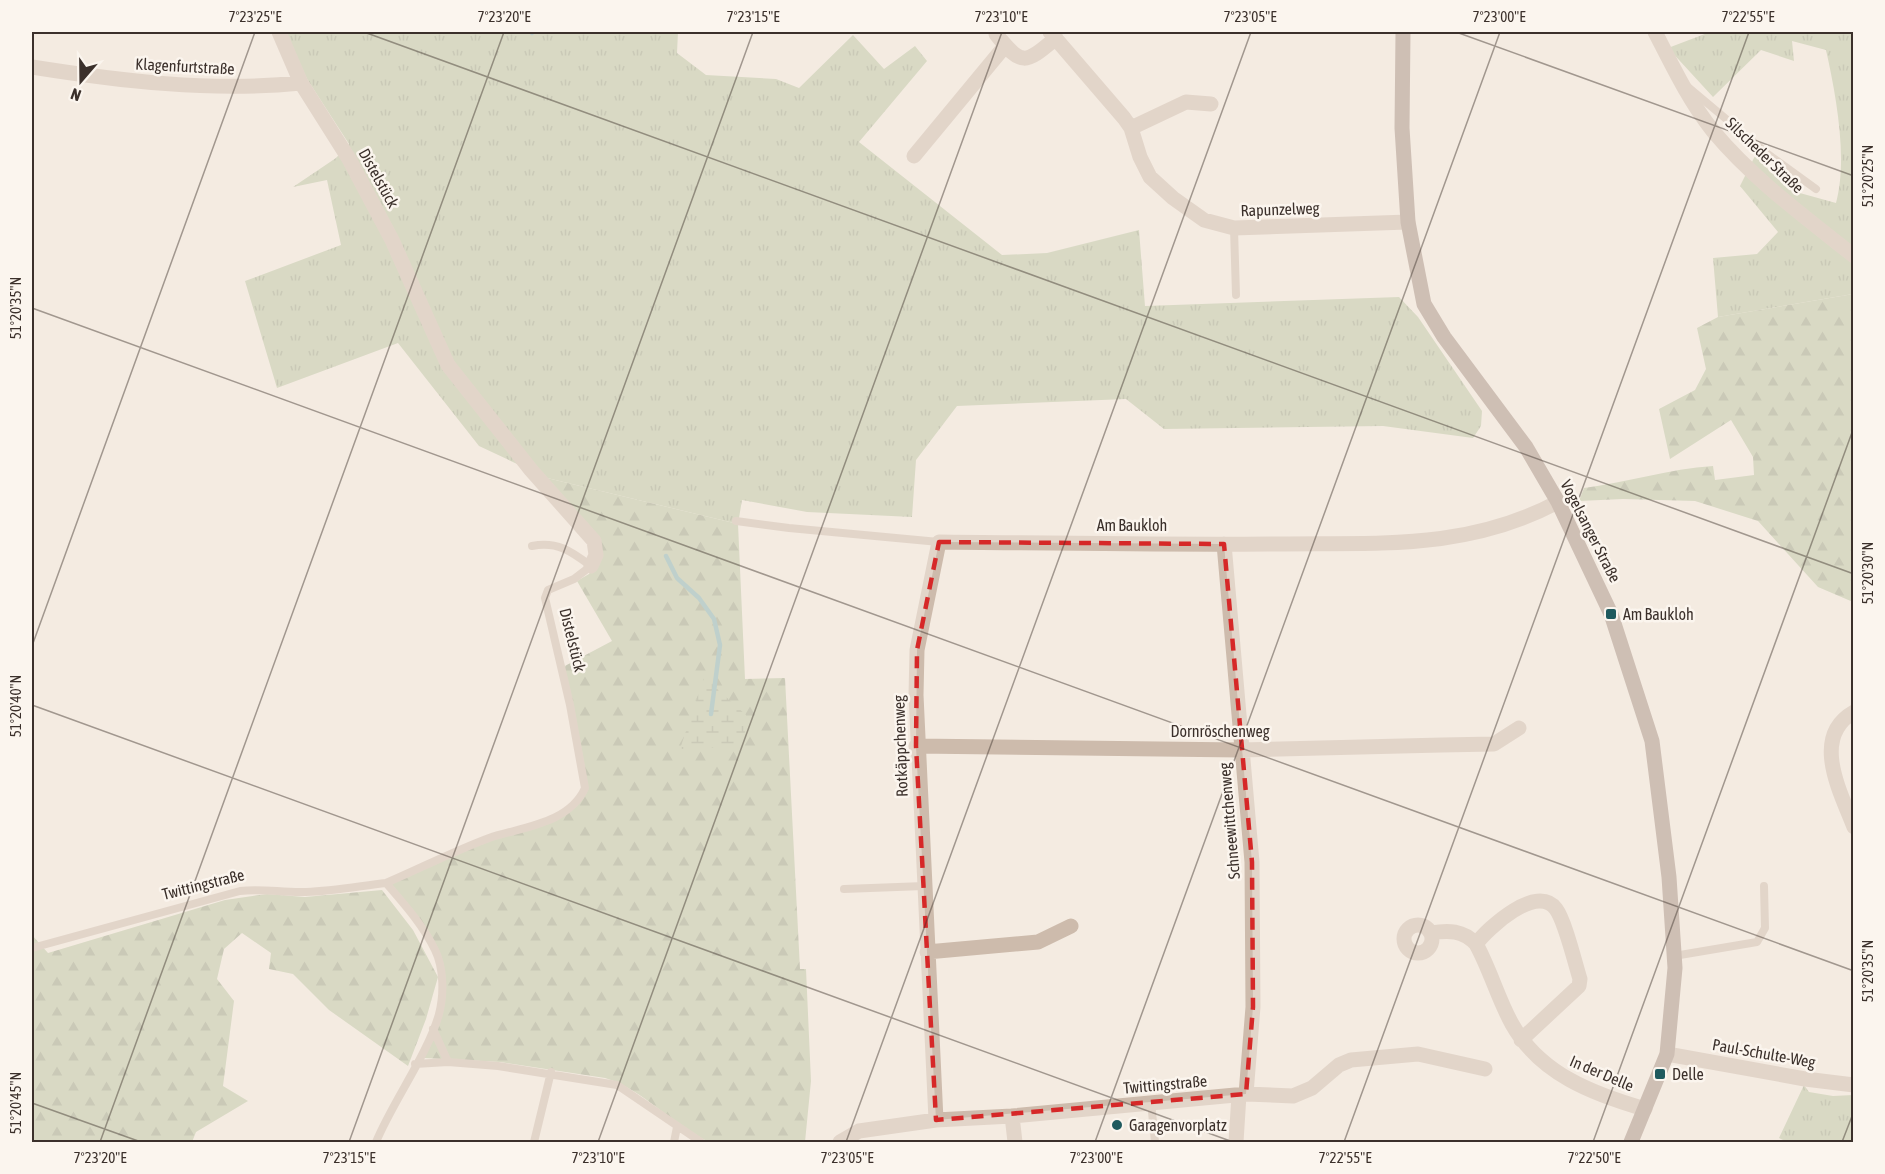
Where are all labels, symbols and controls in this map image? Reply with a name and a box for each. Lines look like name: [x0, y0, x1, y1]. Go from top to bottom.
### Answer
text: 7°23'25"E: [228, 8, 282, 25]
text: 7°23'20"E: [477, 8, 531, 25]
text: 7°23'15"E: [726, 8, 780, 25]
text: 7°23'10"E: [974, 8, 1028, 25]
text: 7°23'05"E: [1223, 8, 1277, 25]
text: 7°23'00"E: [1472, 8, 1526, 25]
text: 7°22'55"E: [1721, 8, 1775, 25]
north arrow: [51, 51, 111, 111]
street label: Klagenfurtstraße: [135, 54, 235, 79]
text: N: [68, 85, 83, 105]
street label: Silscheder Straße: [1722, 113, 1808, 197]
street label: Distelstück: [355, 145, 403, 211]
text: 51°20'25"N: [1859, 145, 1876, 207]
street label: Rapunzelweg: [1240, 199, 1320, 220]
text: 51°20'35"N: [7, 277, 24, 339]
street label: Vogelsanger Straße: [1557, 477, 1625, 586]
street label: Am Baukloh: [1097, 516, 1167, 534]
text: 51°20'30"N: [1859, 542, 1876, 604]
place label: Am Baukloh: [1623, 605, 1694, 623]
street label: Distelstück: [556, 606, 590, 674]
marker: Am Baukloh: [1604, 607, 1618, 621]
text: 51°20'40"N: [7, 675, 24, 737]
street label: Rotkäppchenweg: [889, 695, 912, 797]
street label: Dornröschenweg: [1170, 722, 1270, 741]
street label: Schneewittchenweg: [1215, 762, 1244, 880]
street label: Twittingstraße: [160, 865, 246, 904]
text: 51°20'35"N: [1859, 940, 1876, 1002]
street label: Paul-Schulte-Weg: [1711, 1035, 1817, 1072]
street label: In der Delle: [1567, 1052, 1637, 1094]
place label: Delle: [1672, 1065, 1704, 1083]
marker: Delle: [1653, 1067, 1667, 1081]
street label: Twittingstraße: [1122, 1071, 1208, 1098]
text: 51°20'45"N: [7, 1072, 24, 1134]
place label: Garagenvorplatz: [1129, 1116, 1227, 1135]
marker: Garagenvorplatz: [1110, 1118, 1124, 1132]
text: 7°23'20"E: [73, 1149, 127, 1166]
text: 7°23'15"E: [322, 1149, 376, 1166]
text: 7°23'10"E: [571, 1149, 625, 1166]
text: 7°23'05"E: [820, 1149, 874, 1166]
text: 7°23'00"E: [1069, 1149, 1123, 1166]
text: 7°22'55"E: [1318, 1149, 1372, 1166]
text: 7°22'50"E: [1567, 1149, 1621, 1166]

